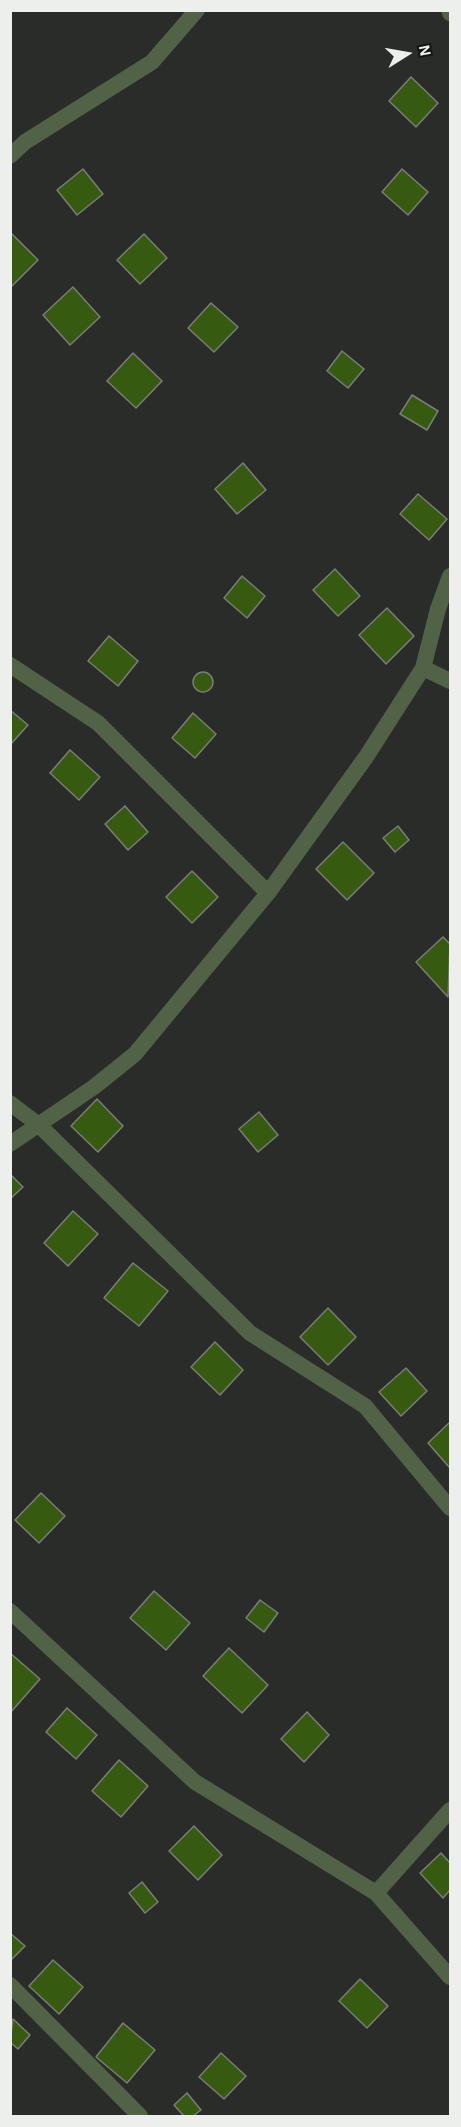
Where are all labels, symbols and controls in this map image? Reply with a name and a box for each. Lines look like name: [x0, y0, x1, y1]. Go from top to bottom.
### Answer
north arrow: [377, 24, 437, 84]
text: N: [416, 44, 434, 58]

